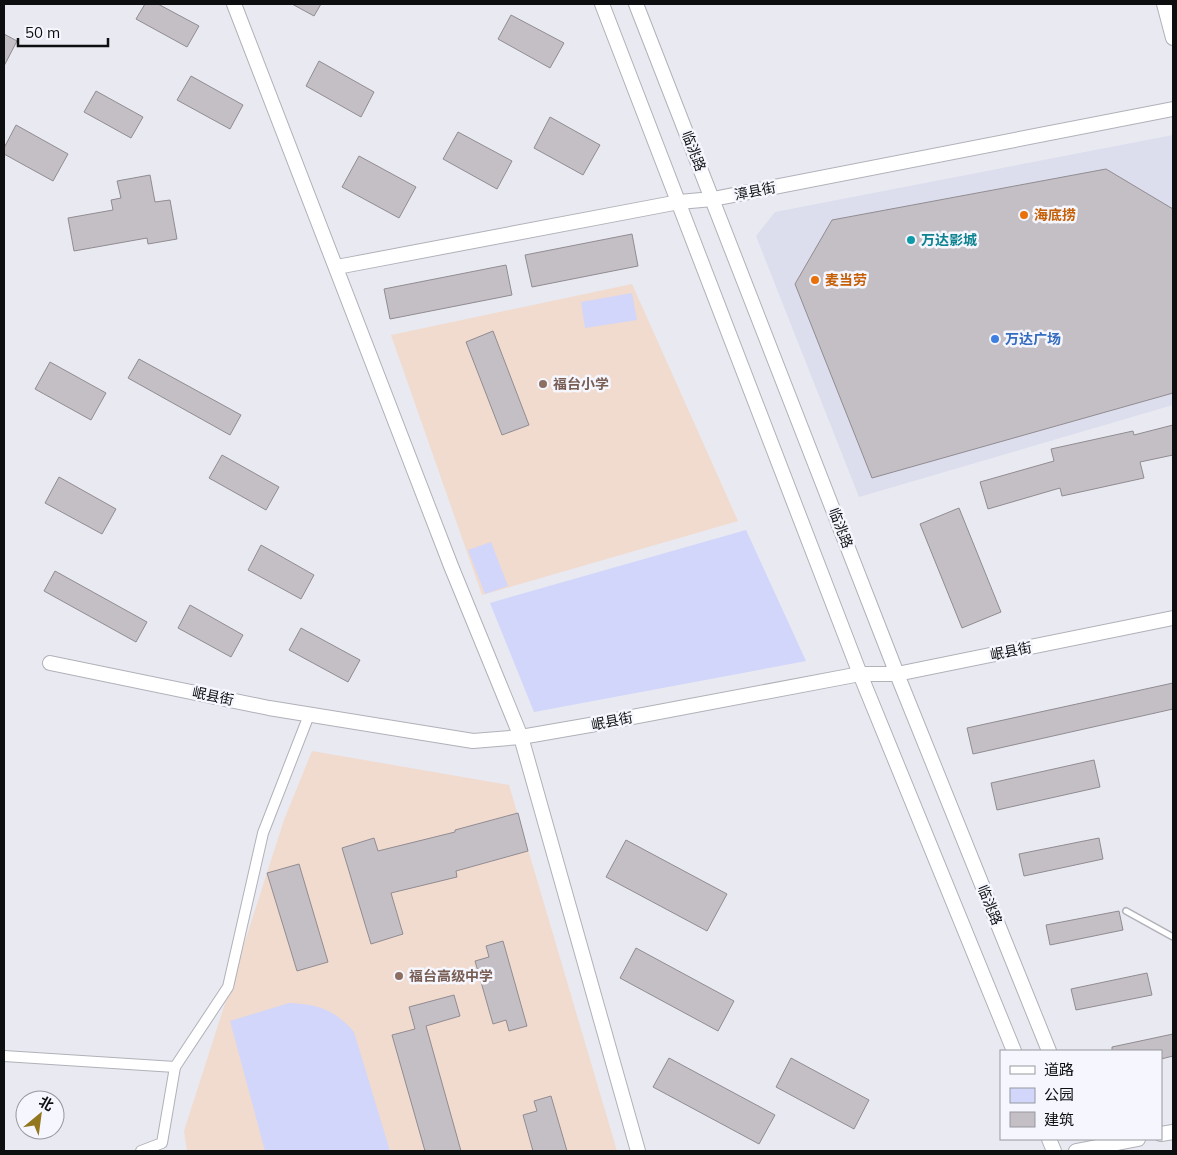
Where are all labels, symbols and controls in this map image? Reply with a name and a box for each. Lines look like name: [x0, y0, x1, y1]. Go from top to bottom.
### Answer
scale bar: [18, 15, 108, 47]
text: 50 m: [25, 23, 60, 42]
street label: 临洮路: [678, 128, 710, 174]
street label: 漳县街: [733, 178, 777, 204]
place label: 海底捞: [1034, 206, 1076, 224]
marker: 海底捞: [1018, 209, 1030, 221]
place label: 万达影城: [921, 231, 977, 249]
marker: 万达影城: [905, 234, 917, 246]
place label: 麦当劳: [825, 271, 867, 289]
marker: 麦当劳: [809, 274, 821, 286]
place label: 万达广场: [1005, 330, 1061, 348]
marker: 万达广场: [989, 333, 1001, 345]
place label: 福台小学: [553, 375, 609, 393]
marker: 福台小学: [537, 378, 549, 390]
street label: 临洮路: [825, 505, 857, 551]
street label: 岷县街: [989, 638, 1033, 664]
street label: 岷县街: [191, 683, 235, 709]
street label: 岷县街: [590, 708, 634, 734]
street label: 临洮路: [974, 882, 1006, 928]
place label: 福台高级中学: [409, 967, 493, 985]
marker: 福台高级中学: [393, 970, 405, 982]
legend: [1000, 1050, 1162, 1140]
text: 道路: [1044, 1060, 1074, 1079]
text: 公园: [1044, 1085, 1074, 1104]
north arrow: [15, 1090, 65, 1140]
text: 北: [36, 1092, 57, 1115]
text: 建筑: [1044, 1110, 1074, 1129]

